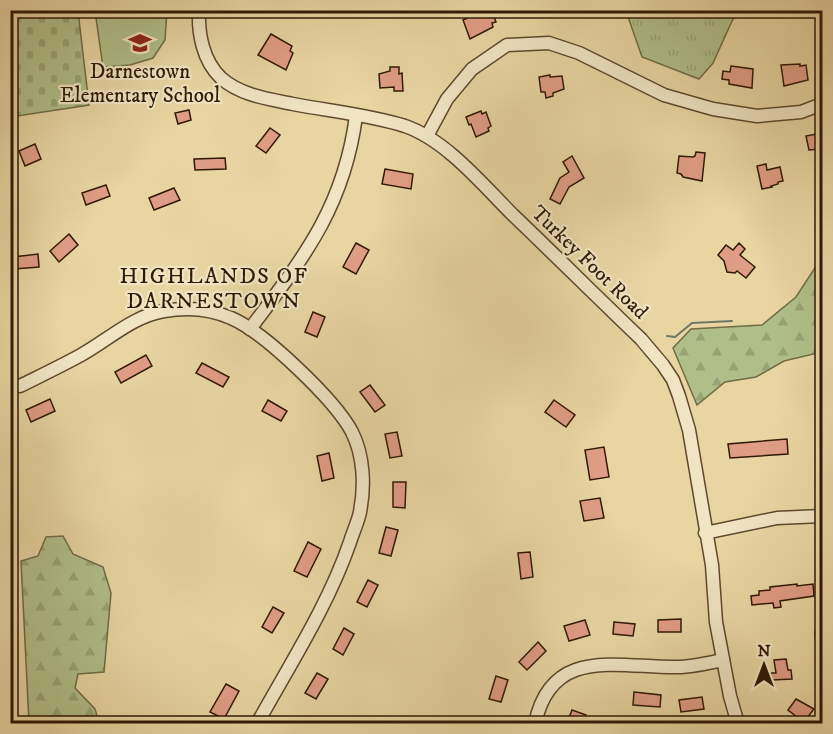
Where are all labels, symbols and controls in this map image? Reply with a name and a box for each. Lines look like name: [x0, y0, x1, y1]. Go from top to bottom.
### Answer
school or university icon: Darnestown Elementary School: [127, 30, 153, 56]
place label: Darnestown Elementary School: [60, 59, 221, 109]
street label: Turkey Foot Road: [525, 200, 654, 326]
district label: HIGHLANDS OF DARNESTOWN: [120, 263, 308, 315]
north arrow: [734, 635, 794, 695]
text: N: [757, 641, 771, 661]

